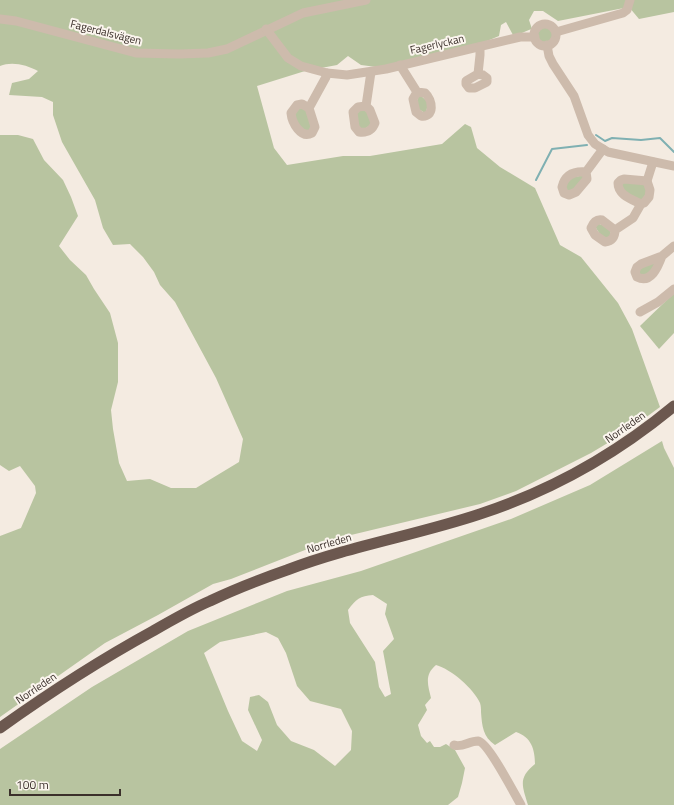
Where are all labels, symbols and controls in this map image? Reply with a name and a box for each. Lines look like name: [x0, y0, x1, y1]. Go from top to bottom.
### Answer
street label: Fagerdalsvägen: [69, 15, 143, 49]
street label: Fagerlyckan: [408, 30, 466, 58]
street label: Norrleden: [601, 407, 649, 447]
street label: Norrleden: [305, 529, 353, 557]
street label: Norrleden: [12, 668, 60, 708]
scale bar: [10, 771, 120, 797]
text: 100 m: [16, 775, 49, 794]

